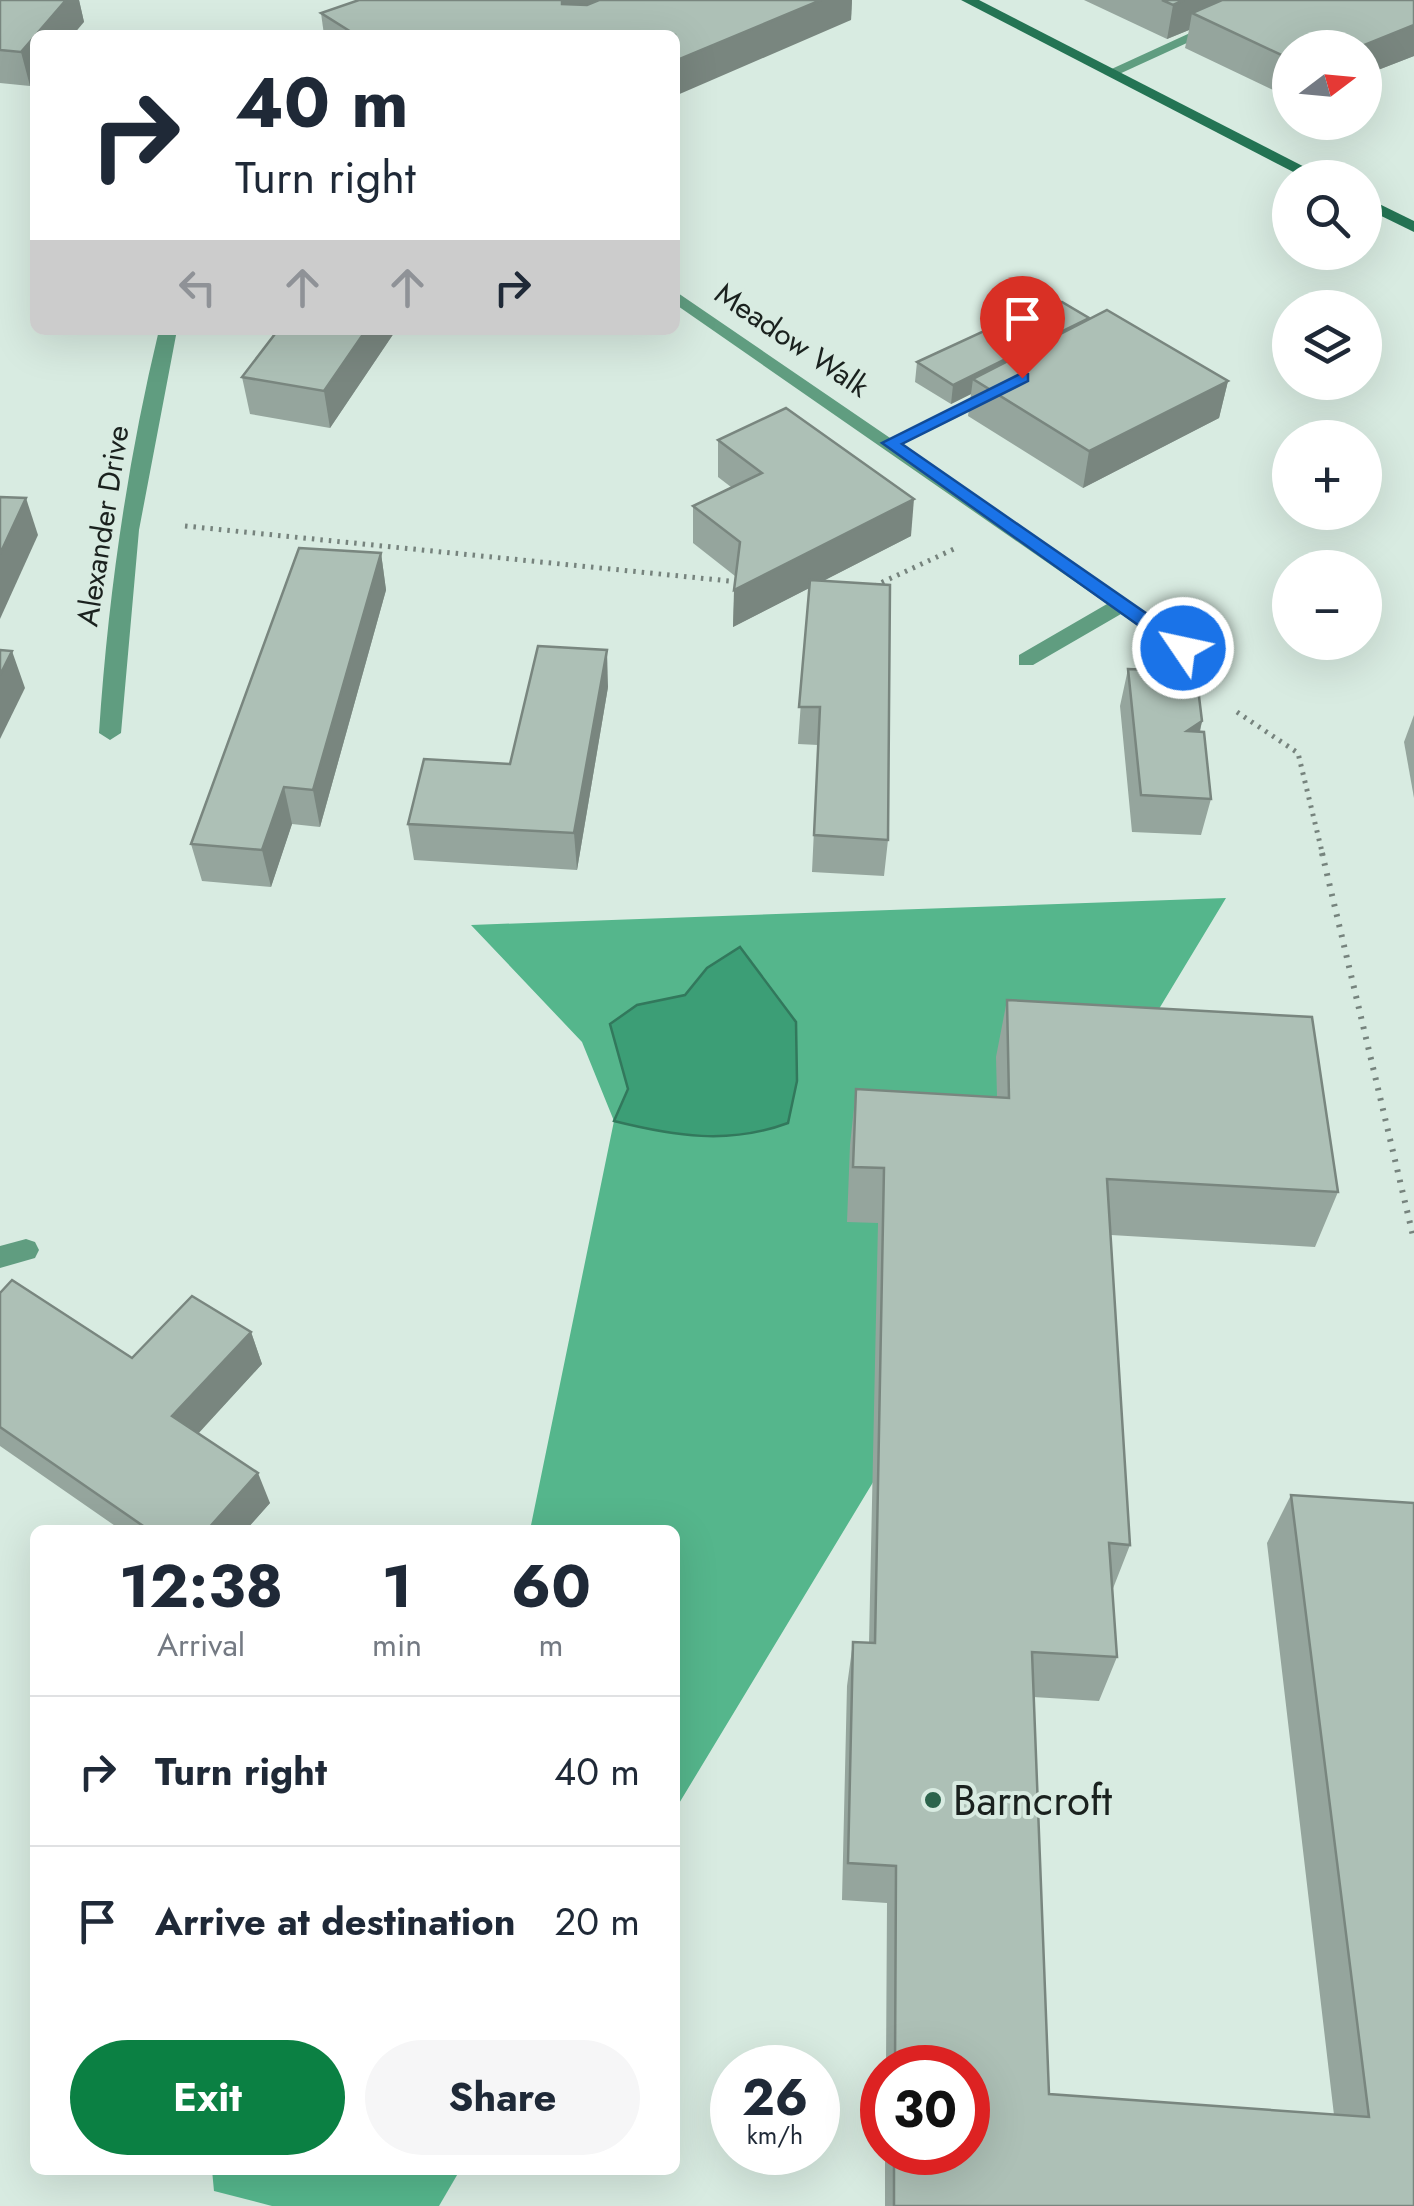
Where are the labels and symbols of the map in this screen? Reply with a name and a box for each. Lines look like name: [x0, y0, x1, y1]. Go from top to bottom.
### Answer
north arrow: [1272, 30, 1382, 140]
street label: Meadow Walk: [707, 272, 879, 408]
pin: [980, 276, 1065, 379]
street label: Alexander Drive: [65, 422, 140, 630]
position arrow: [1131, 596, 1235, 700]
place label: Barncroft: [953, 1770, 1112, 1831]
marker: Barncroft: [922, 1789, 944, 1811]
speed limit sign: 30: [860, 2045, 990, 2175]

